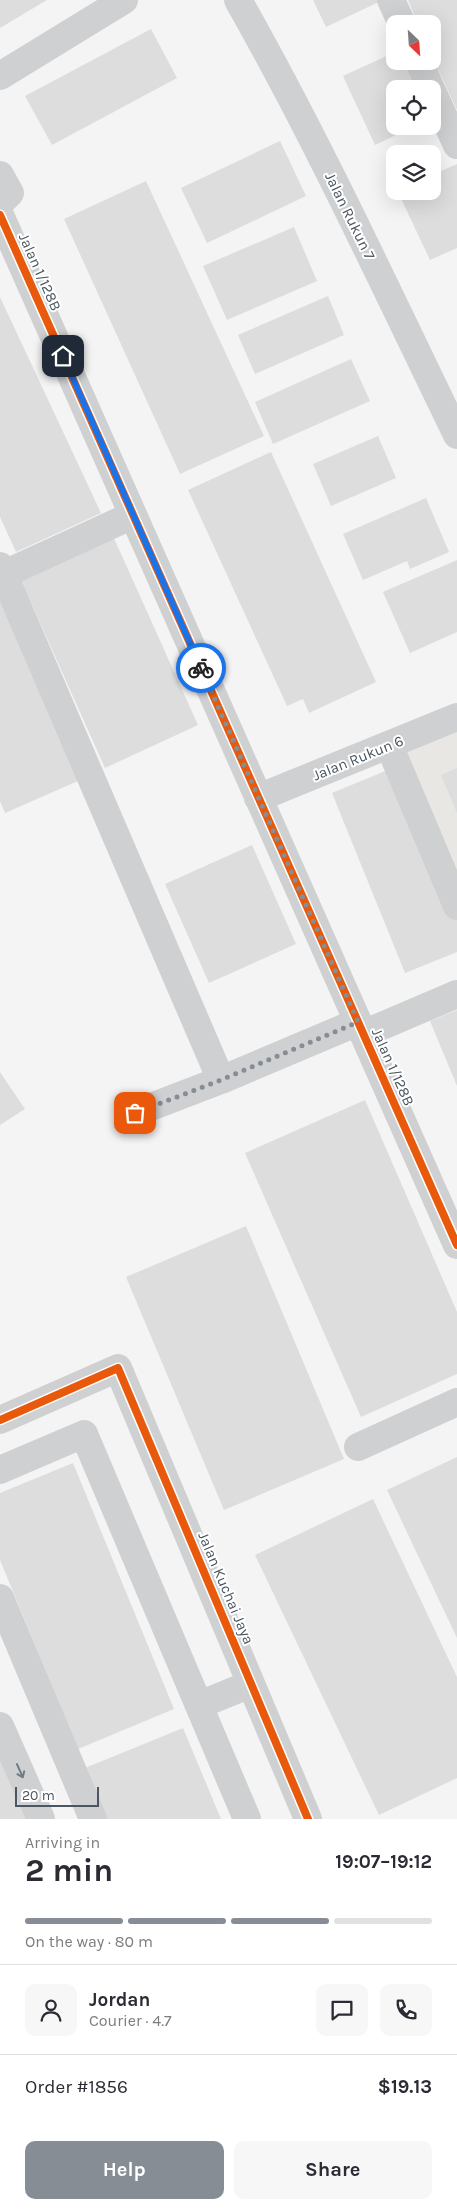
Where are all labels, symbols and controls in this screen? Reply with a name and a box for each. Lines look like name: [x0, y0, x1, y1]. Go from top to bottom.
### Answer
north arrow: [386, 15, 441, 70]
map controls: [386, 15, 441, 200]
button: locate: [386, 80, 441, 135]
button: layers: [386, 145, 441, 200]
street label: Jalan Rukun 7: [321, 169, 379, 263]
street label: Jalan 1/128B: [15, 230, 65, 314]
pin: [42, 335, 84, 377]
icon: home: [49, 342, 77, 370]
courier: [176, 643, 226, 693]
icon: bike: [187, 654, 215, 682]
street label: Jalan Rukun 6: [310, 732, 406, 784]
street label: Jalan 1/128B: [368, 1025, 418, 1109]
pin: [114, 1092, 156, 1134]
icon: bag: [121, 1099, 149, 1127]
street label: Jalan Kuchai Jaya: [194, 1529, 258, 1647]
one-way arrow: [15, 1763, 25, 1778]
scale bar: [15, 1784, 99, 1807]
text: 20 m: [22, 1787, 55, 1804]
text: Arriving in: [25, 1833, 100, 1852]
text: 19:07–19:12: [335, 1851, 432, 1873]
text: 2 min: [25, 1852, 113, 1889]
text: On the way · 80 m: [25, 1932, 153, 1951]
button: person: [25, 1984, 77, 2036]
button: chat: [316, 1984, 368, 2036]
button: phone: [380, 1984, 432, 2036]
text: Jordan: [89, 1989, 150, 2011]
text: Courier · 4.7: [89, 2011, 172, 2030]
text: Order #1856: [25, 2076, 128, 2098]
text: $19.13: [378, 2076, 432, 2098]
button: Help: [25, 2141, 224, 2199]
button: Share: [234, 2141, 432, 2199]

